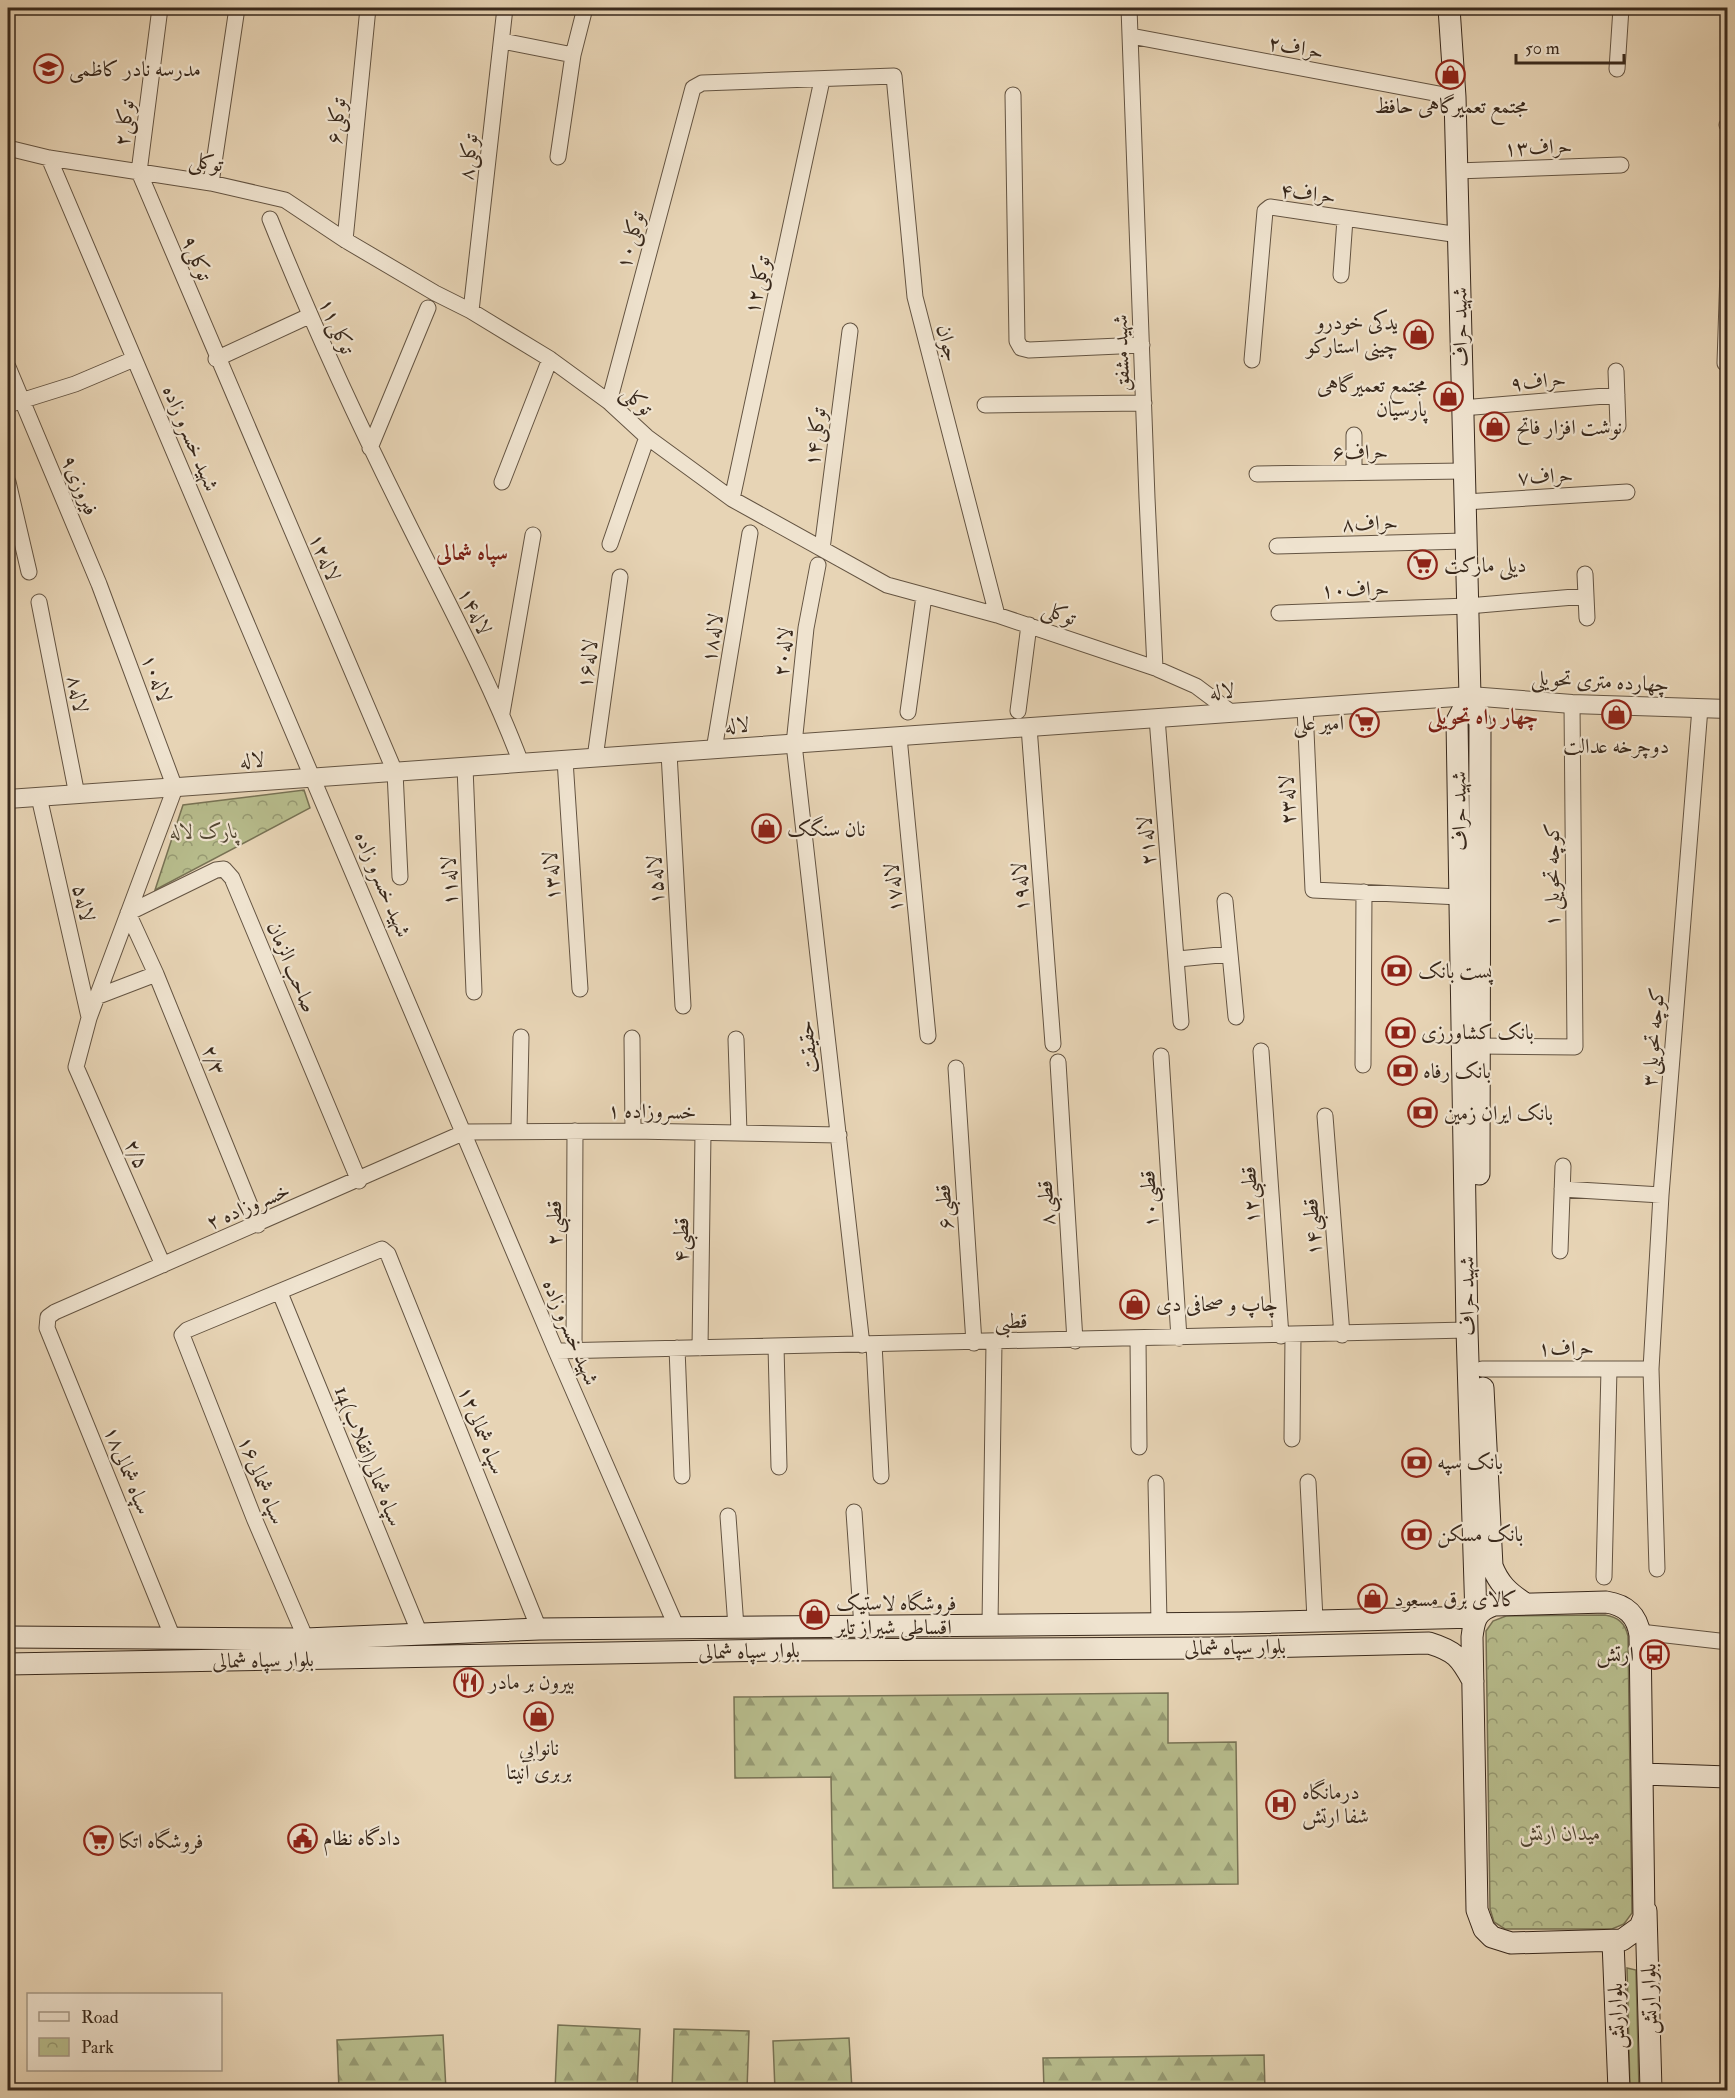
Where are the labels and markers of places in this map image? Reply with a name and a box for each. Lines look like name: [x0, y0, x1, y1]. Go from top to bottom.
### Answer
school or university icon: مدرسه نادر کاظمی: [32, 53, 64, 85]
place label: مدرسه نادر کاظمی: [69, 56, 201, 83]
shop icon: مجتمع تعمیرگاهی حافظ: [1435, 59, 1467, 91]
place label: مجتمع تعمیرگاهی حافظ: [1374, 93, 1528, 125]
place label: یدکی خودرو چینی استارکو: [1305, 309, 1398, 361]
shop icon: یدکی خودرو چینی استارکو: [1403, 318, 1435, 350]
place label: مجتمع تعمیرگاهی پارسیان: [1317, 372, 1428, 424]
shop icon: مجتمع تعمیرگاهی پارسیان: [1432, 381, 1464, 413]
shop icon: نوشت افزار فاتح: [1479, 411, 1511, 443]
place label: نوشت افزار فاتح: [1516, 414, 1622, 445]
supermarket icon: دیلی مارکت: [1407, 549, 1439, 581]
place label: دیلی مارکت: [1444, 552, 1526, 581]
shop icon: دوچرخه عدالت: [1600, 699, 1632, 731]
supermarket icon: امیر علی: [1349, 707, 1381, 739]
place label: امیر علی: [1293, 710, 1344, 739]
place label: دوچرخه عدالت: [1563, 733, 1669, 760]
shop icon: نان سنگک: [750, 813, 782, 845]
place label: نان سنگک: [787, 816, 865, 843]
bank icon: پست بانک: [1381, 955, 1413, 987]
place label: پست بانک: [1418, 958, 1494, 985]
bank icon: بانک کشاورزی: [1384, 1016, 1416, 1048]
place label: بانک کشاورزی: [1421, 1019, 1534, 1046]
bank icon: بانک رفاه: [1386, 1055, 1418, 1087]
place label: بانک رفاه: [1423, 1058, 1491, 1085]
bank icon: بانک ایران زمین: [1407, 1097, 1439, 1129]
place label: بانک ایران زمین: [1444, 1100, 1553, 1127]
shop icon: چاپ و صحافی دی: [1119, 1288, 1151, 1320]
place label: چاپ و صحافی دی: [1156, 1291, 1278, 1318]
bank icon: بانک سپه: [1400, 1446, 1432, 1478]
place label: بانک سپه: [1437, 1449, 1503, 1476]
bank icon: بانک مسکن: [1400, 1518, 1432, 1550]
place label: بانک مسکن: [1437, 1521, 1523, 1548]
shop icon: کالای برق مسعود: [1357, 1583, 1389, 1615]
place label: کالای برق مسعود: [1394, 1586, 1518, 1613]
place label: فروشگاه لاستیک اقساطی شیراز تایر: [834, 1590, 956, 1641]
shop icon: فروشگاه لاستیک اقساطی شیراز تایر: [799, 1599, 831, 1631]
bus stop icon: ارتش: [1639, 1638, 1671, 1670]
place label: ارتش: [1596, 1641, 1634, 1668]
restaurant icon: بیرون بر مادر: [452, 1666, 484, 1698]
place label: بیرون بر مادر: [487, 1669, 575, 1696]
shop icon: نانوایی بربری آنیتا: [523, 1701, 555, 1733]
place label: نانوایی بربری آنیتا: [506, 1735, 572, 1786]
place label: درمانگاه شفا ارتش: [1302, 1779, 1369, 1830]
hospital icon: درمانگاه شفا ارتش: [1265, 1788, 1297, 1820]
public building icon: دادگاه نظام: [286, 1822, 318, 1854]
supermarket icon: فروشگاه اتکا: [82, 1825, 114, 1857]
place label: دادگاه نظام: [323, 1825, 401, 1856]
place label: فروشگاه اتکا: [119, 1828, 204, 1855]

